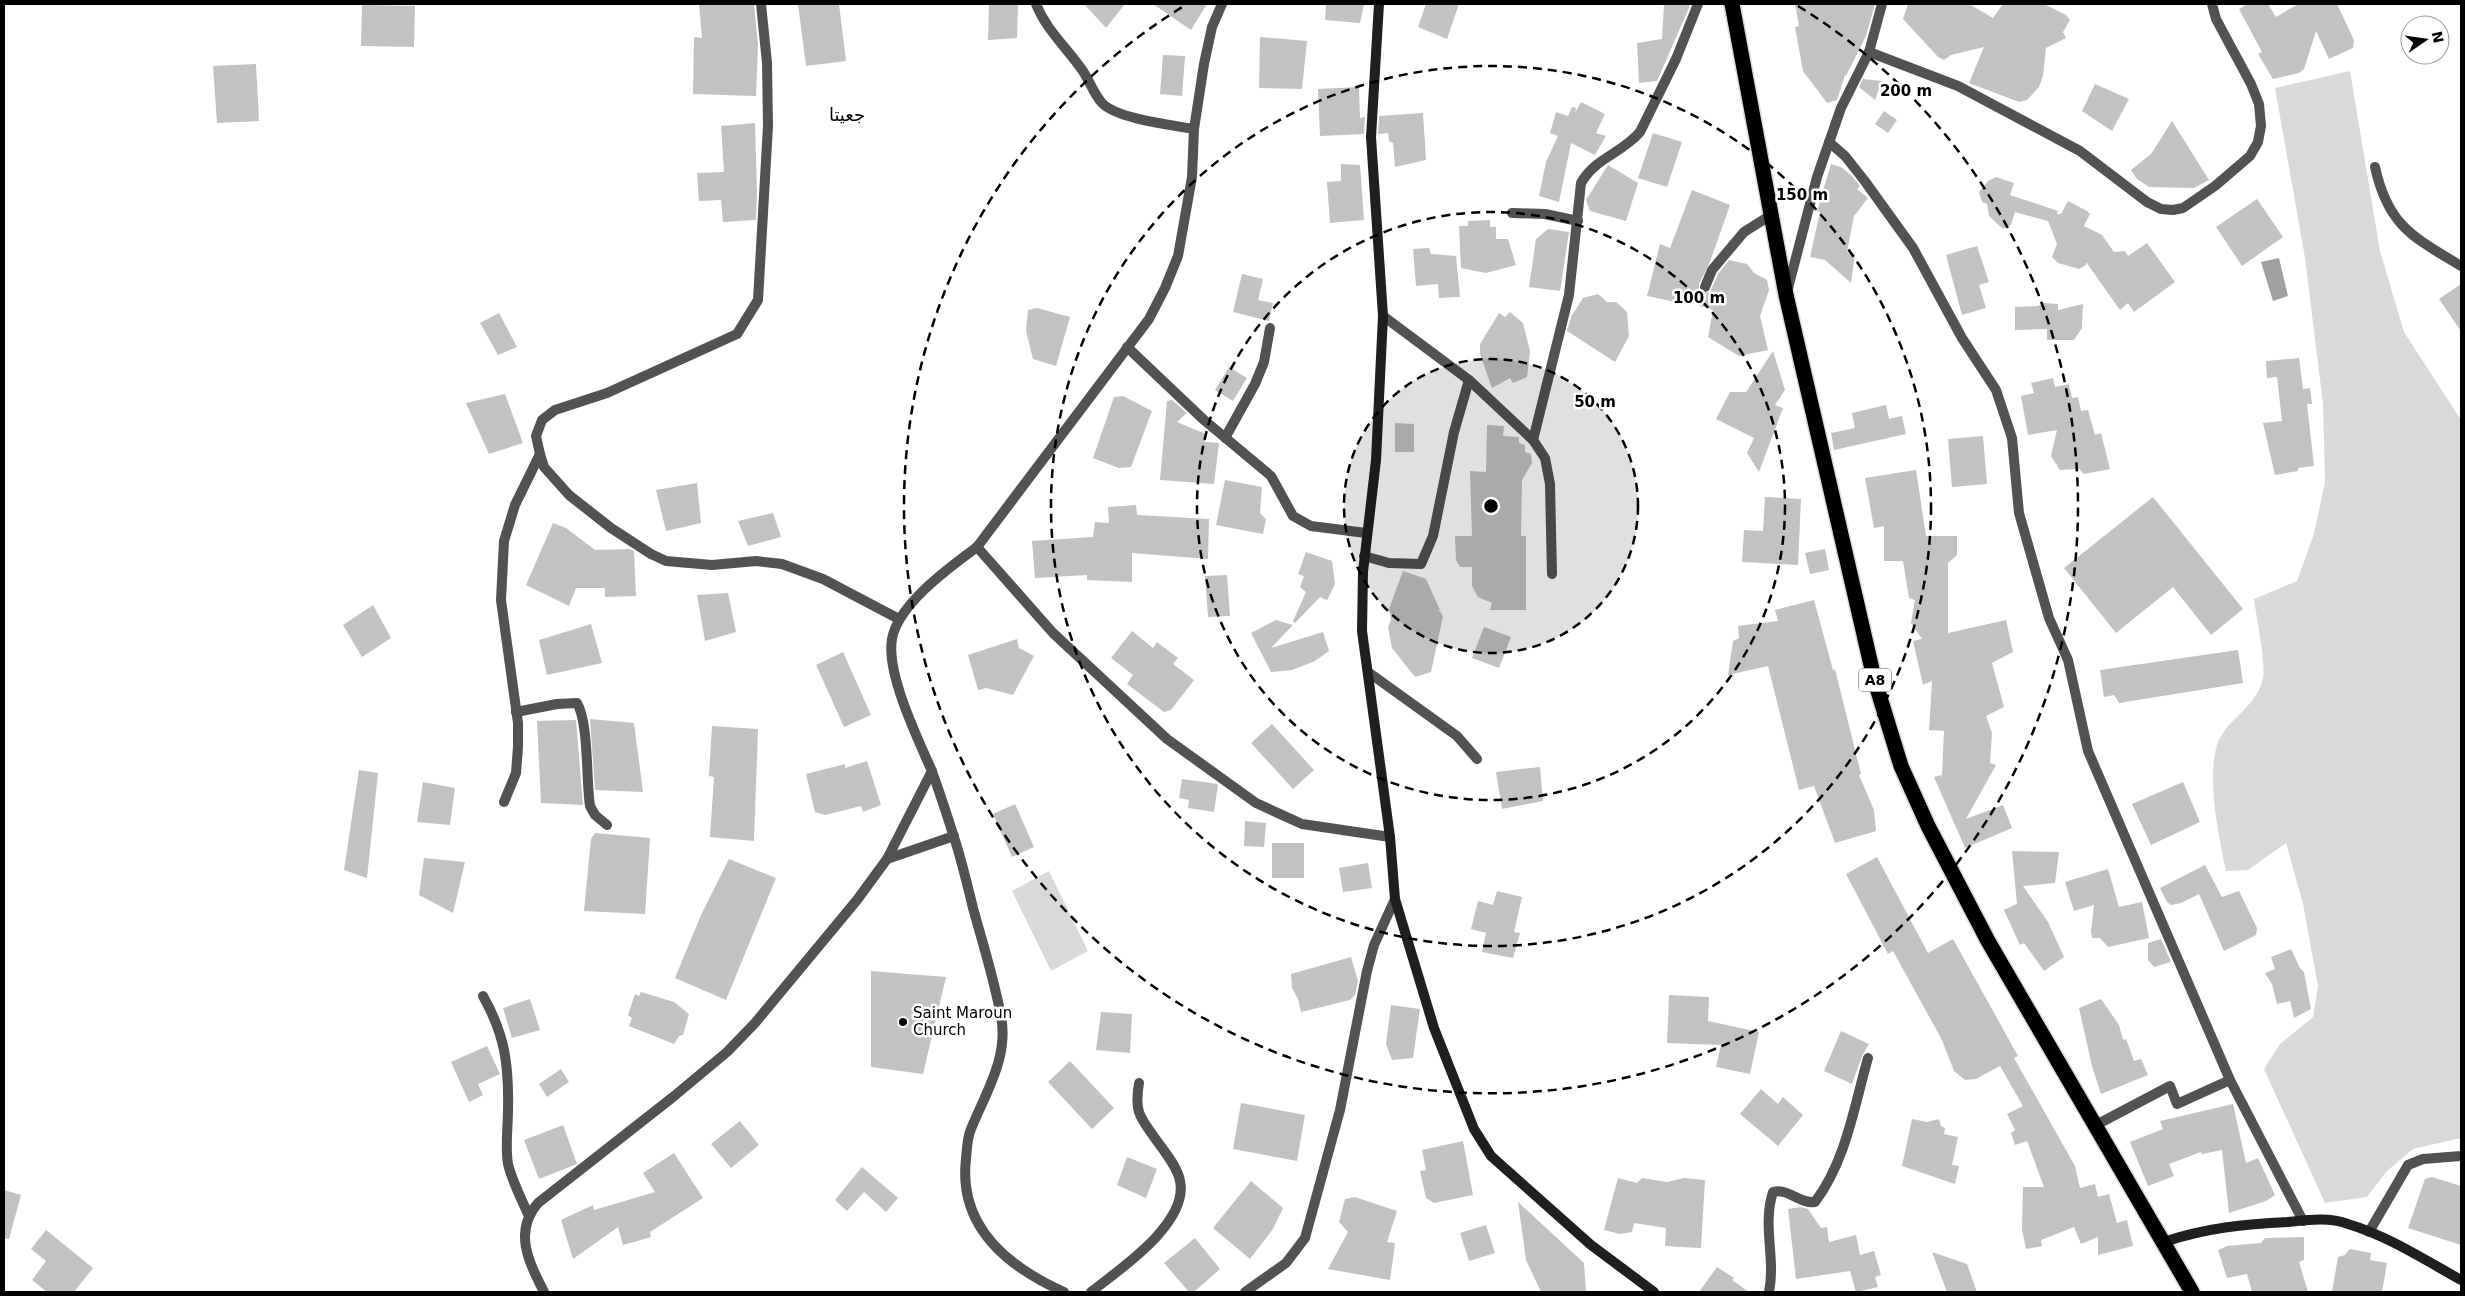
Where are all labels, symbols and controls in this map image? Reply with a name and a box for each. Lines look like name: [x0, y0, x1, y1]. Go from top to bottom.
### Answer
north arrow: [2400, 15, 2450, 65]
text: N: [2429, 30, 2447, 45]
text: 200 m: [1880, 82, 1932, 100]
district label: جعيتا: [829, 104, 865, 125]
text: 150 m: [1776, 186, 1828, 204]
text: 100 m: [1673, 289, 1725, 307]
text: 50 m: [1574, 393, 1616, 411]
centre of rings: [1482, 497, 1500, 515]
road number: A8: [1859, 668, 1891, 692]
place label: Saint Maroun Church: [913, 1004, 1012, 1039]
marker: Saint Maroun Church: [897, 1016, 909, 1028]

